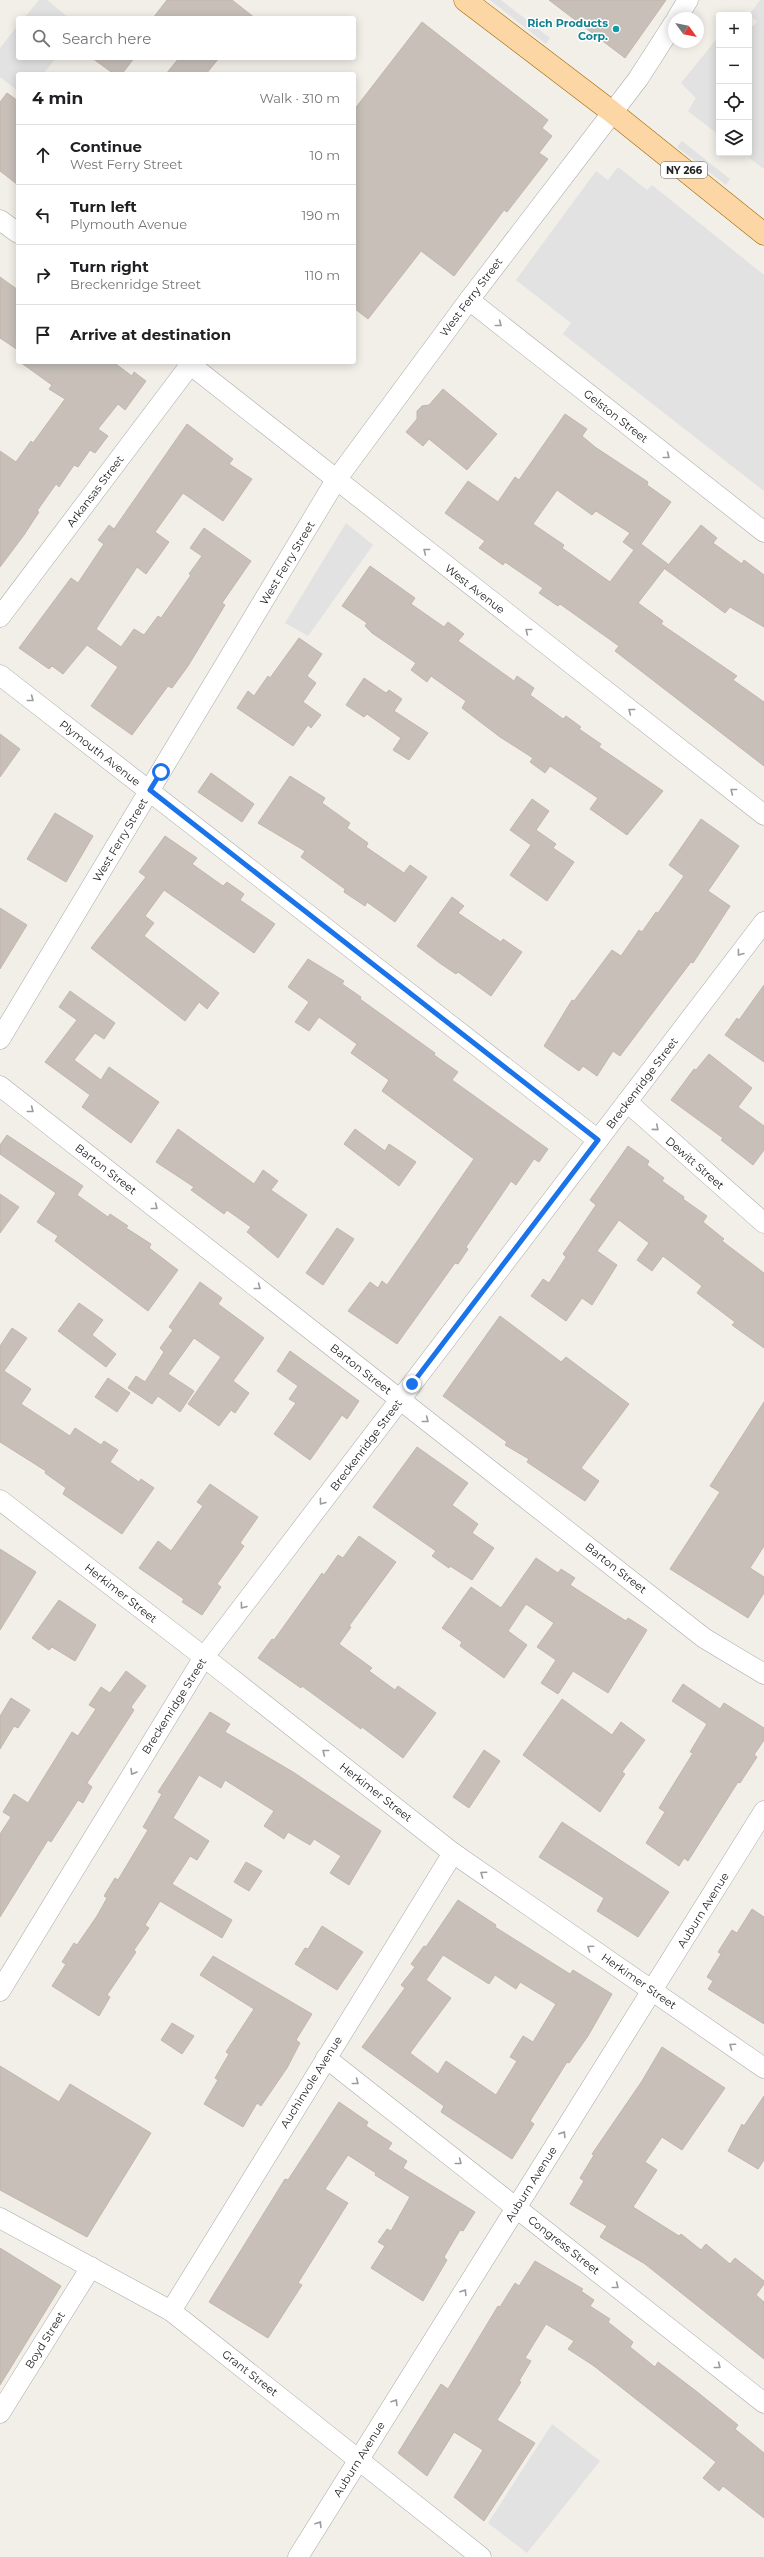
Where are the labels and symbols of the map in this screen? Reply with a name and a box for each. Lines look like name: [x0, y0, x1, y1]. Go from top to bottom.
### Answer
north arrow: [668, 12, 704, 48]
place label: Rich Products Corp.: [527, 16, 608, 43]
marker: Rich Products Corp.: [611, 24, 621, 34]
road number: NY 266: [661, 162, 707, 178]
street label: West Ferry Street: [437, 254, 506, 339]
one-way arrow: [495, 319, 502, 326]
street label: Gelston Street: [581, 386, 652, 446]
street label: Arkansas Street: [64, 452, 127, 530]
one-way arrow: [663, 452, 670, 459]
street label: West Ferry Street: [256, 518, 318, 607]
one-way arrow: [423, 549, 430, 556]
street label: West Avenue: [442, 561, 508, 617]
one-way arrow: [526, 629, 533, 636]
one-way arrow: [26, 694, 33, 701]
one-way arrow: [628, 709, 635, 716]
street label: Plymouth Avenue: [57, 717, 144, 789]
route start: [152, 763, 170, 781]
one-way arrow: [731, 789, 738, 796]
street label: West Ferry Street: [89, 795, 151, 884]
one-way arrow: [738, 949, 745, 956]
street label: Breckenridge Street: [603, 1034, 681, 1131]
one-way arrow: [26, 1105, 33, 1112]
one-way arrow: [651, 1124, 659, 1131]
street label: Dewitt Street: [663, 1134, 728, 1193]
street label: Barton Street: [72, 1141, 140, 1198]
one-way arrow: [151, 1202, 158, 1209]
one-way arrow: [253, 1282, 260, 1289]
street label: Barton Street: [327, 1341, 395, 1398]
route end: [403, 1375, 421, 1393]
street label: Breckenridge Street: [327, 1396, 405, 1493]
one-way arrow: [421, 1415, 428, 1422]
one-way arrow: [320, 1498, 327, 1505]
street label: Barton Street: [582, 1540, 650, 1597]
street label: Herkimer Street: [82, 1560, 161, 1626]
one-way arrow: [241, 1601, 248, 1608]
street label: Breckenridge Street: [139, 1655, 210, 1757]
one-way arrow: [322, 1750, 329, 1757]
street label: Herkimer Street: [337, 1759, 416, 1825]
one-way arrow: [131, 1768, 138, 1775]
street label: Auburn Avenue: [674, 1869, 732, 1950]
one-way arrow: [481, 1872, 488, 1879]
one-way arrow: [588, 1946, 595, 1953]
street label: Herkimer Street: [599, 1950, 680, 2012]
street label: Auchinvole Avenue: [277, 2033, 345, 2131]
one-way arrow: [729, 2043, 736, 2051]
one-way arrow: [352, 2077, 359, 2084]
one-way arrow: [558, 2131, 565, 2138]
street label: Auburn Avenue: [502, 2143, 560, 2224]
one-way arrow: [454, 2158, 461, 2165]
street label: Congress Street: [525, 2213, 603, 2278]
one-way arrow: [611, 2281, 618, 2288]
one-way arrow: [459, 2289, 466, 2296]
street label: Boyd Street: [22, 2309, 68, 2371]
street label: Grant Street: [219, 2347, 281, 2399]
one-way arrow: [713, 2362, 720, 2369]
one-way arrow: [390, 2399, 398, 2406]
street label: Auburn Avenue: [330, 2418, 388, 2499]
one-way arrow: [314, 2521, 321, 2528]

